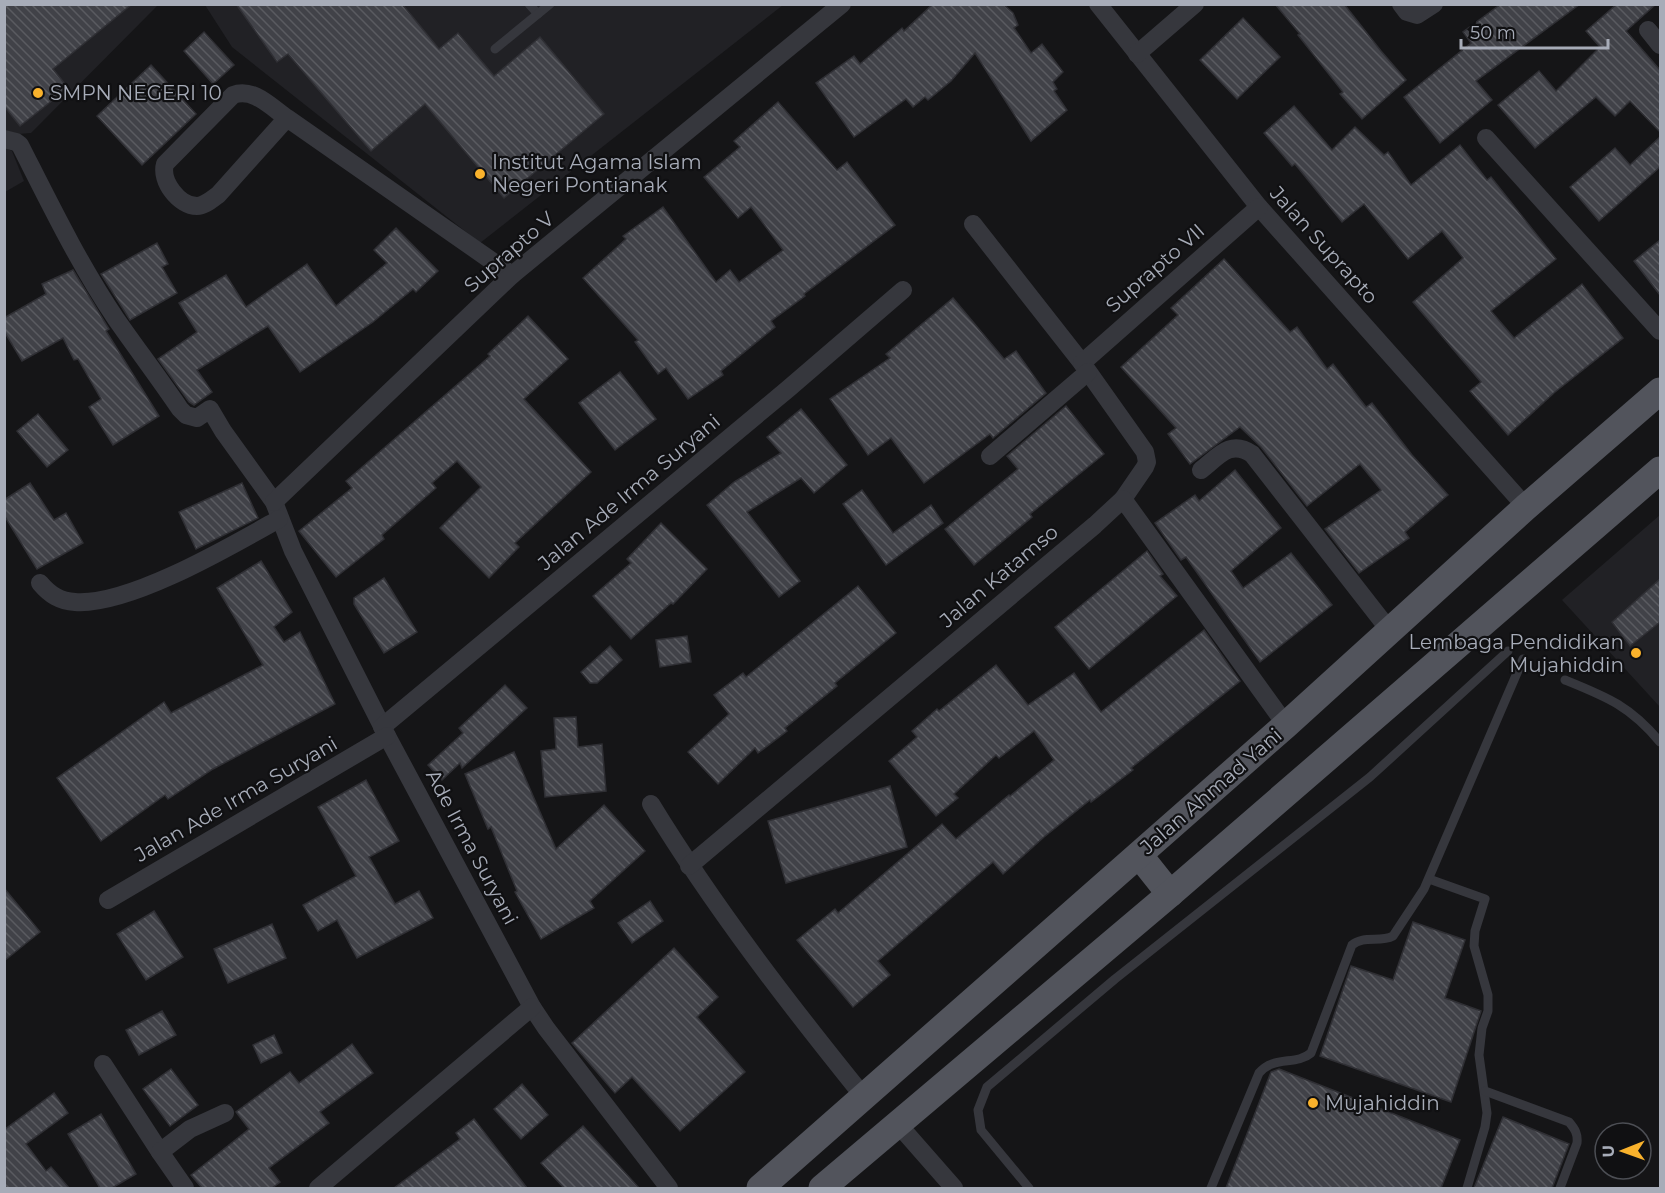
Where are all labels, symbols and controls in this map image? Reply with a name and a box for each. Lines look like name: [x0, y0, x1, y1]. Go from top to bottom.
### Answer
scale bar: [1461, 12, 1608, 50]
text: 50 m: [1470, 22, 1516, 44]
place label: SMPN NEGERI 10: [50, 81, 222, 105]
marker: SMPN NEGERI 10: [31, 86, 45, 100]
place label: Institut Agama Islam Negeri Pontianak: [492, 150, 702, 197]
marker: Institut Agama Islam Negeri Pontianak: [473, 167, 487, 181]
street label: Jalan Suprapto: [1264, 181, 1383, 309]
street label: Suprapto V: [459, 206, 559, 298]
street label: Suprapto VII: [1101, 219, 1209, 317]
street label: Jalan Ade Irma Suryani: [532, 409, 725, 576]
street label: Jalan Katamso: [934, 520, 1063, 633]
place label: Lembaga Pendidikan Mujahiddin: [1408, 630, 1624, 677]
marker: Lembaga Pendidikan Mujahiddin: [1629, 646, 1643, 660]
street label: Jalan Ahmad Yani: [1135, 723, 1287, 860]
street label: Jalan Ade Irma Suryani: [130, 731, 342, 867]
street label: Ade Irma Suryani: [421, 765, 523, 929]
place label: Mujahiddin: [1325, 1091, 1440, 1115]
marker: Mujahiddin: [1306, 1096, 1320, 1110]
north arrow: [1593, 1121, 1653, 1181]
text: U: [1599, 1145, 1618, 1158]

